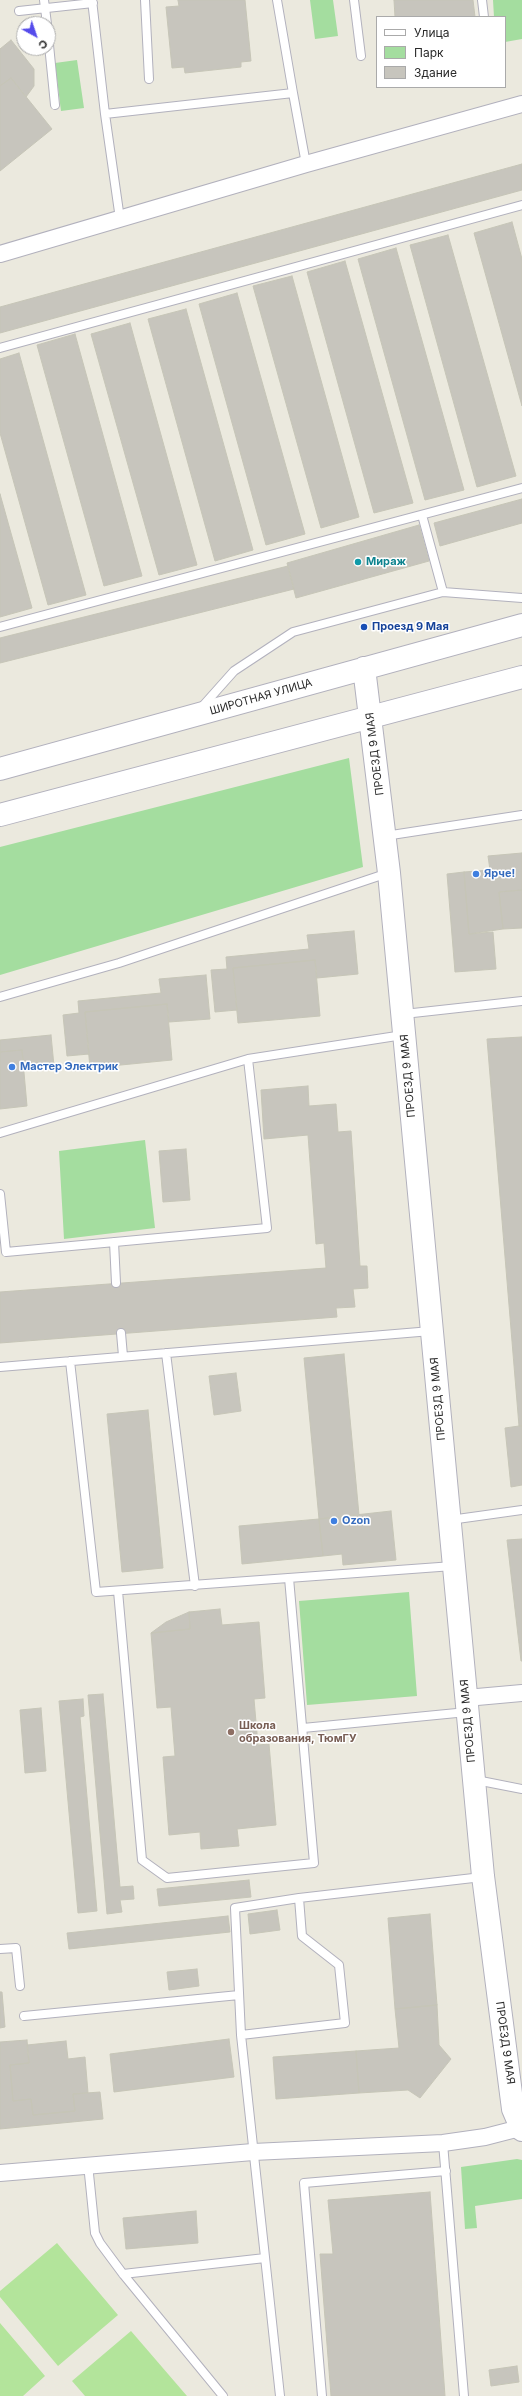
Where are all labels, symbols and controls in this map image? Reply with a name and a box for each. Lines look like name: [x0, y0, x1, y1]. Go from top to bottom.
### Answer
north arrow: [16, 16, 56, 56]
legend: [376, 16, 506, 88]
text: Улица: [414, 25, 449, 40]
text: С: [35, 36, 51, 52]
text: Парк: [414, 45, 444, 60]
text: Здание: [414, 65, 457, 80]
place label: Мираж: [366, 555, 406, 569]
marker: Мираж: [353, 557, 363, 567]
place label: Проезд 9 Мая: [372, 620, 449, 634]
marker: Проезд 9 Мая: [359, 622, 369, 632]
street label: ШИРОТНАЯ УЛИЦА: [208, 676, 314, 718]
street label: ПРОЕЗД 9 МАЯ: [363, 712, 387, 796]
place label: Ярче!: [484, 867, 515, 881]
marker: Ярче!: [471, 869, 481, 879]
street label: ПРОЕЗД 9 МАЯ: [398, 1034, 418, 1118]
place label: Мастер Электрик: [20, 1060, 118, 1074]
marker: Мастер Электрик: [7, 1062, 17, 1072]
street label: ПРОЕЗД 9 МАЯ: [428, 1357, 448, 1441]
place label: Ozon: [342, 1514, 370, 1528]
marker: Ozon: [329, 1516, 339, 1526]
street label: ПРОЕЗД 9 МАЯ: [458, 1679, 478, 1763]
place label: Школа образования, ТюмГУ: [239, 1719, 357, 1745]
marker: Школа образования, ТюмГУ: [226, 1727, 236, 1737]
street label: ПРОЕЗД 9 МАЯ: [493, 2001, 517, 2085]

